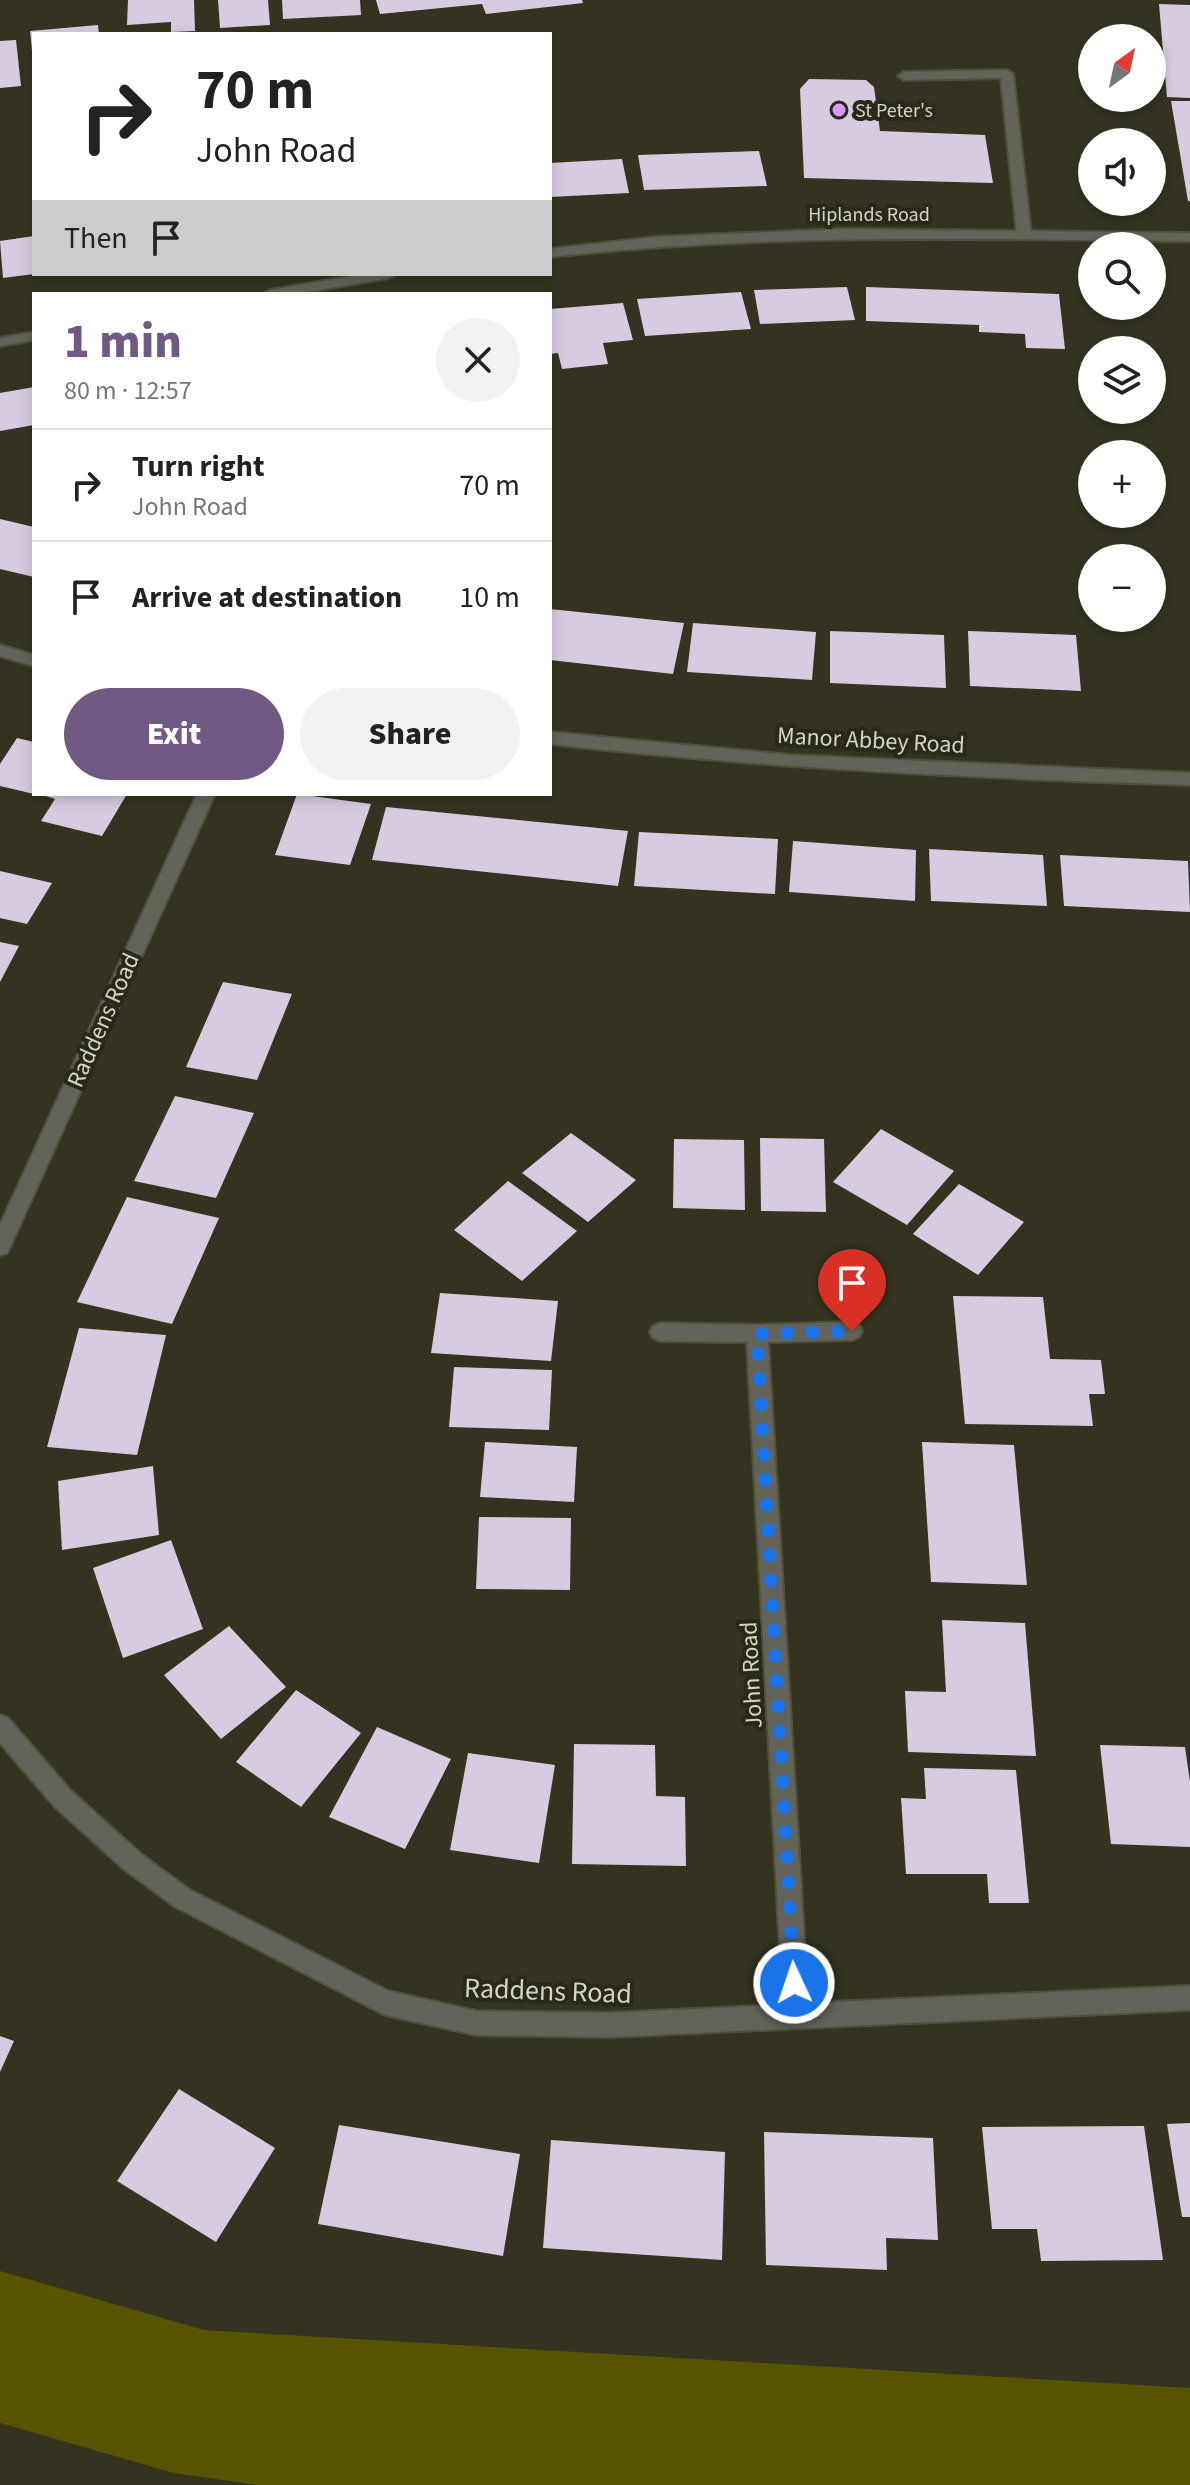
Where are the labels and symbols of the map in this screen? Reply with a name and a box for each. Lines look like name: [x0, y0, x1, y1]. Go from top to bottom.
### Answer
north arrow: [1078, 24, 1166, 112]
place label: St Peter's: [855, 97, 933, 125]
marker: St Peter's: [830, 101, 848, 119]
street label: Hiplands Road: [808, 201, 930, 229]
street label: Manor Abbey Road: [776, 718, 966, 763]
street label: Raddens Road: [58, 947, 149, 1093]
pin: [818, 1249, 886, 1331]
street label: John Road: [731, 1621, 772, 1729]
position arrow: [752, 1941, 836, 2025]
street label: Raddens Road: [463, 1968, 632, 2014]

